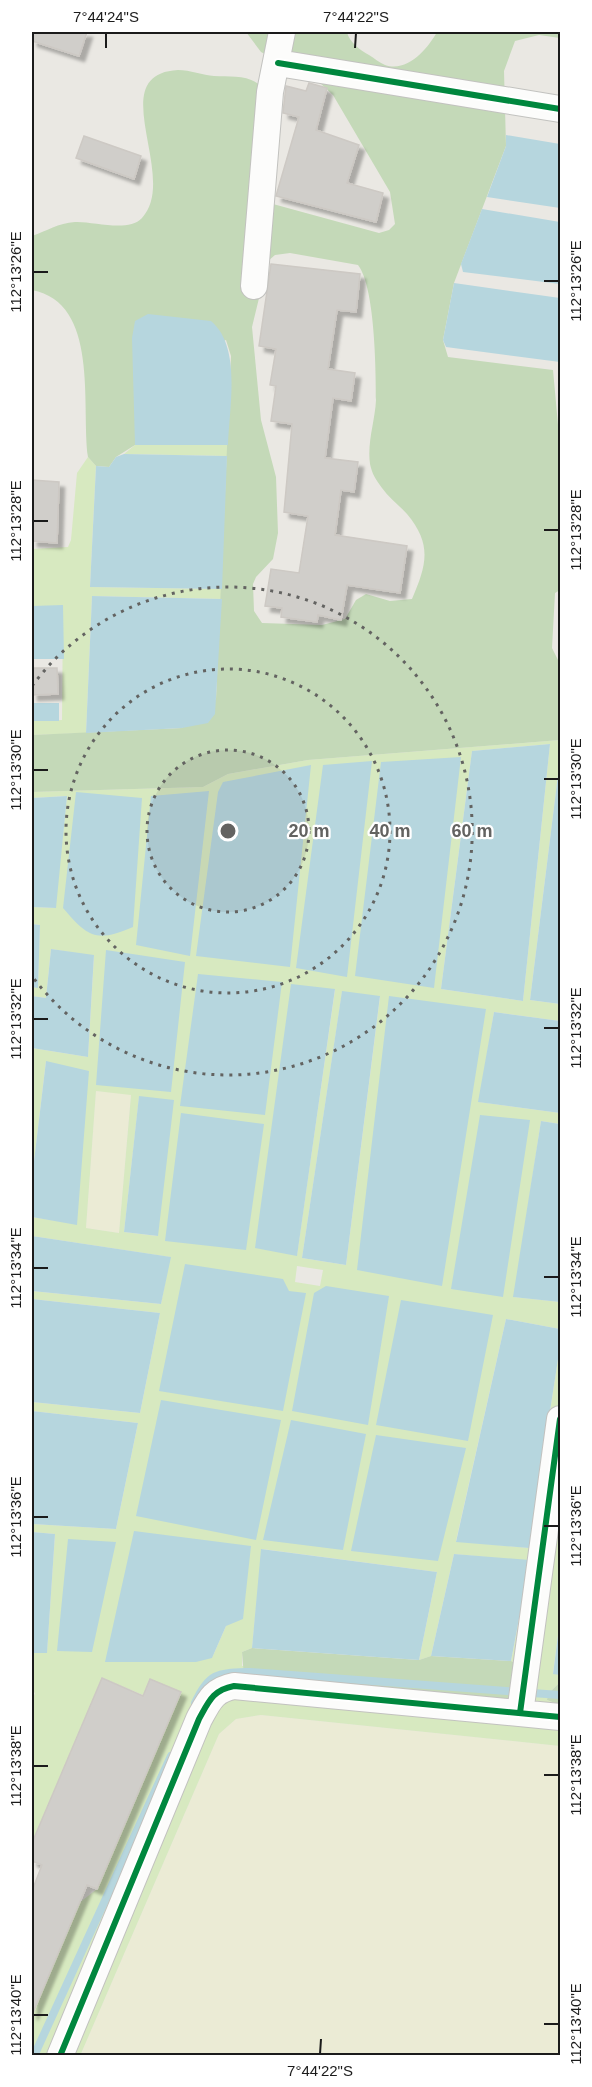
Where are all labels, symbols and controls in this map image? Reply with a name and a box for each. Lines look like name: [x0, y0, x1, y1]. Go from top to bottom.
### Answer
text: 7°44'24"S: [73, 8, 139, 25]
text: 7°44'22"S: [323, 8, 389, 25]
text: 112°13'26"E: [7, 231, 24, 313]
text: 112°13'26"E: [567, 240, 584, 322]
text: 112°13'28"E: [7, 480, 24, 562]
text: 112°13'28"E: [567, 489, 584, 571]
text: 112°13'30"E: [7, 729, 24, 811]
text: 112°13'30"E: [567, 738, 584, 820]
centre of rings: [218, 821, 238, 841]
text: 20 m: [288, 821, 330, 841]
text: 40 m: [369, 821, 411, 841]
text: 60 m: [451, 821, 493, 841]
text: 112°13'32"E: [7, 978, 24, 1060]
text: 112°13'32"E: [567, 987, 584, 1069]
text: 112°13'34"E: [7, 1227, 24, 1309]
text: 112°13'34"E: [567, 1236, 584, 1318]
text: 112°13'36"E: [7, 1476, 24, 1558]
text: 112°13'36"E: [567, 1485, 584, 1567]
text: 112°13'38"E: [7, 1725, 24, 1807]
text: 112°13'38"E: [567, 1734, 584, 1816]
text: 112°13'40"E: [7, 1974, 24, 2056]
text: 112°13'40"E: [567, 1983, 584, 2065]
text: 7°44'22"S: [287, 2062, 353, 2079]

